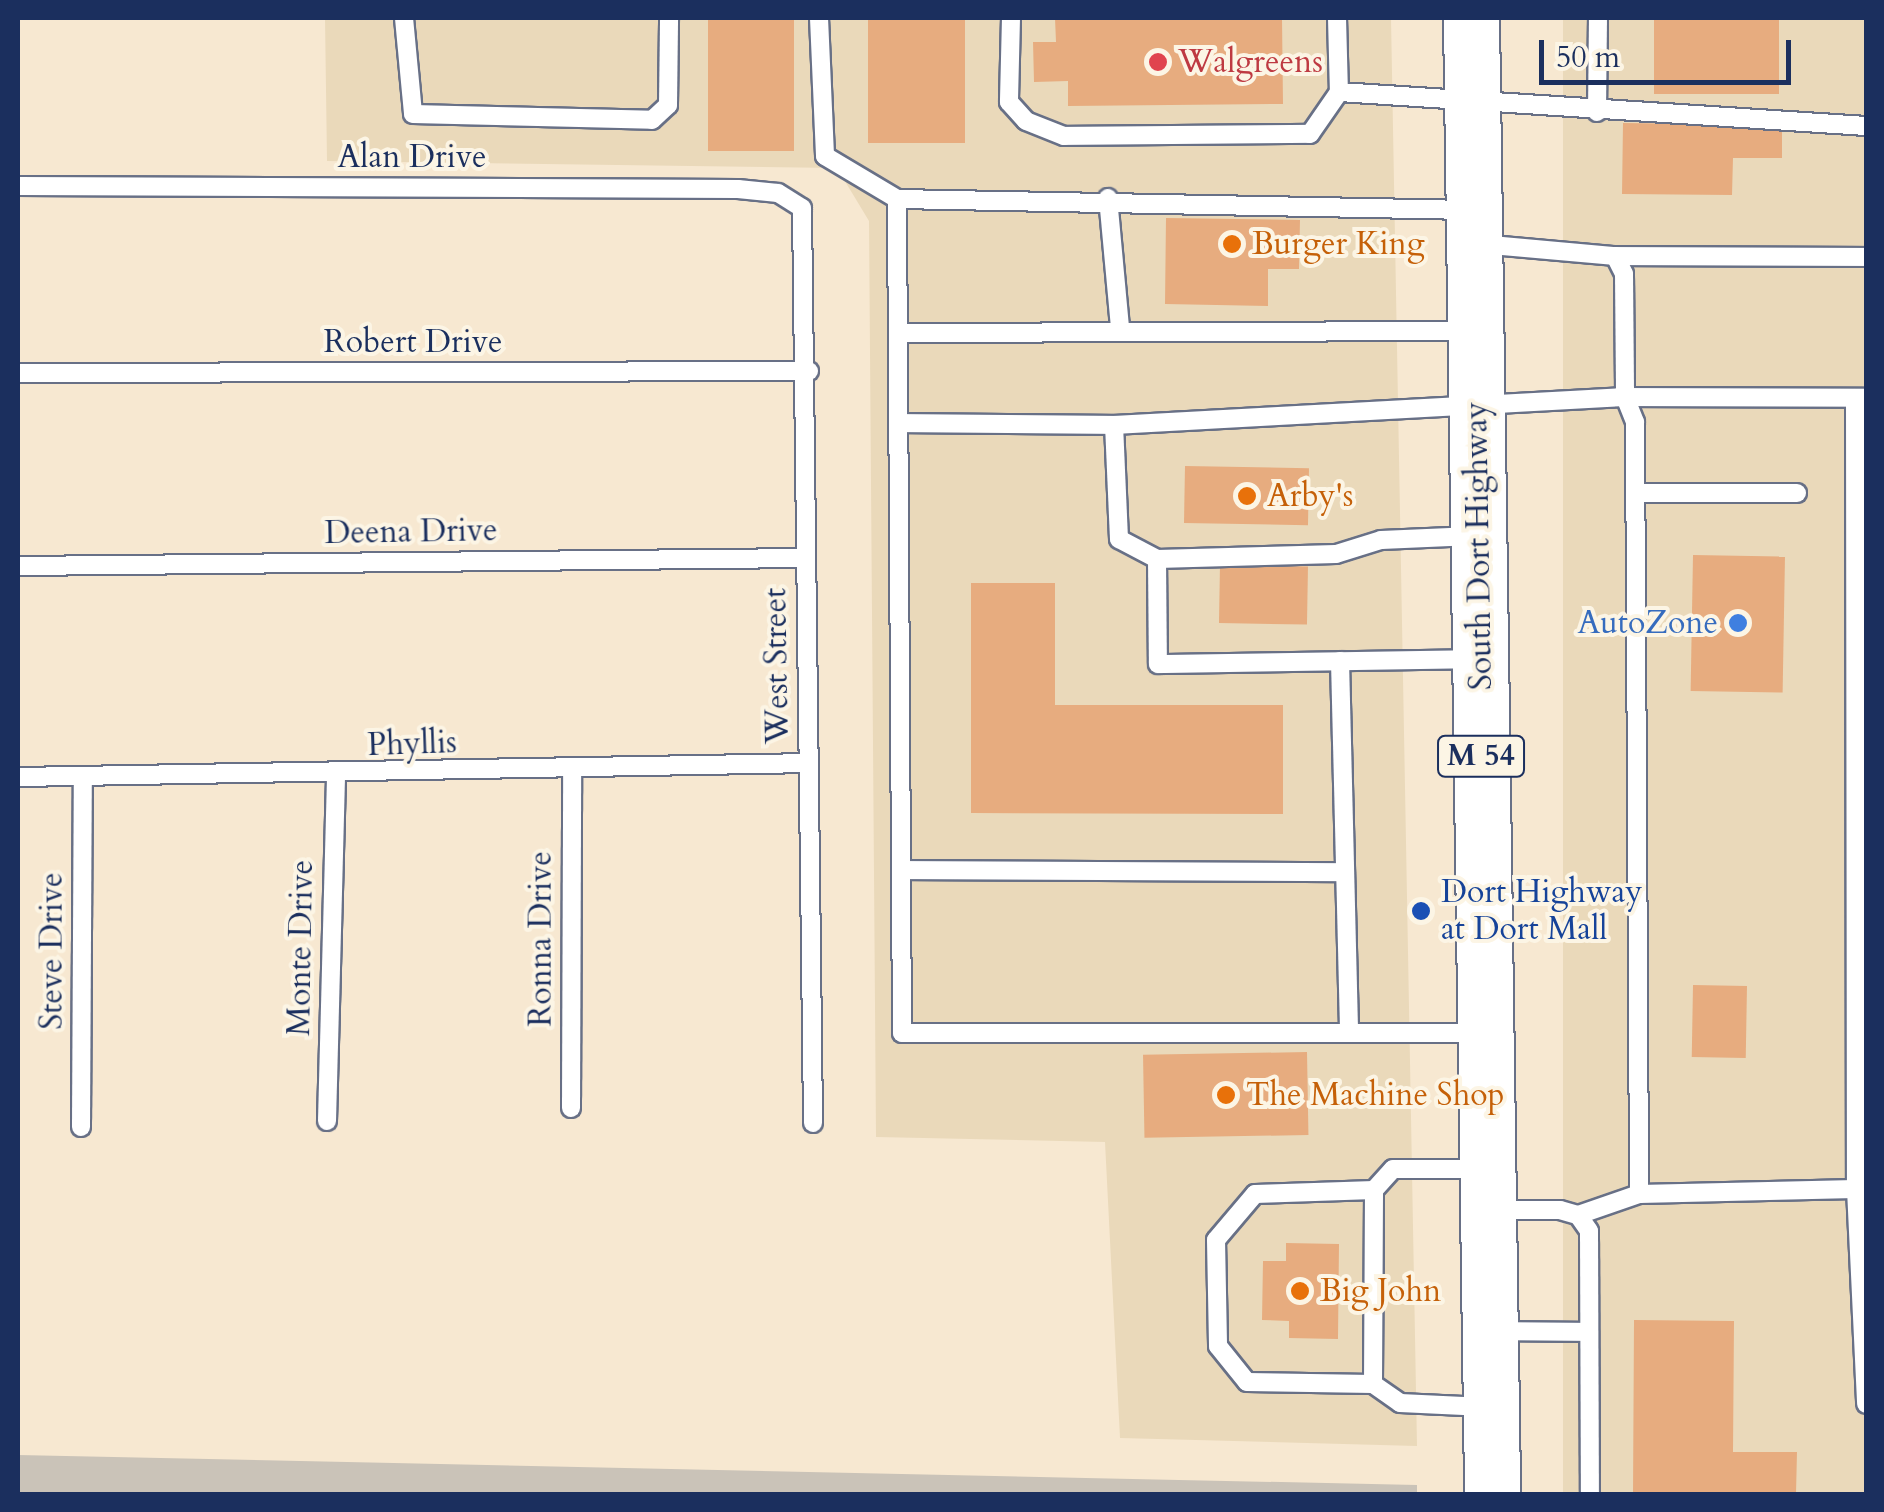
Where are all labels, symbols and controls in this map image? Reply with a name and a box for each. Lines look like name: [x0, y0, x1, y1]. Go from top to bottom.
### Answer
scale bar: [1544, 20, 1796, 82]
text: 50 m: [1556, 37, 1620, 78]
place label: Walgreens: [1178, 43, 1323, 81]
marker: Walgreens: [1147, 51, 1169, 73]
street label: Alan Drive: [338, 138, 486, 176]
place label: Burger King: [1252, 225, 1425, 263]
marker: Burger King: [1221, 233, 1243, 255]
street label: Robert Drive: [324, 323, 502, 361]
street label: South Dort Highway: [1457, 401, 1501, 691]
place label: Arby's: [1267, 477, 1353, 515]
marker: Arby's: [1236, 485, 1258, 507]
street label: Deena Drive: [324, 511, 498, 553]
street label: West Street: [756, 588, 798, 744]
place label: AutoZone: [1577, 604, 1718, 642]
marker: AutoZone: [1727, 612, 1749, 634]
street label: Phyllis: [367, 723, 457, 765]
road number: M 54: [1436, 731, 1526, 781]
street label: Ronna Drive: [522, 851, 560, 1027]
street label: Monte Drive: [280, 860, 322, 1036]
street label: Steve Drive: [33, 872, 71, 1030]
place label: Dort Highway at Dort Mall: [1441, 874, 1642, 949]
marker: Dort Highway at Dort Mall: [1410, 900, 1432, 922]
place label: The Machine Shop: [1246, 1076, 1505, 1114]
marker: The Machine Shop: [1215, 1084, 1237, 1106]
place label: Big John: [1320, 1272, 1441, 1310]
marker: Big John: [1289, 1280, 1311, 1302]

